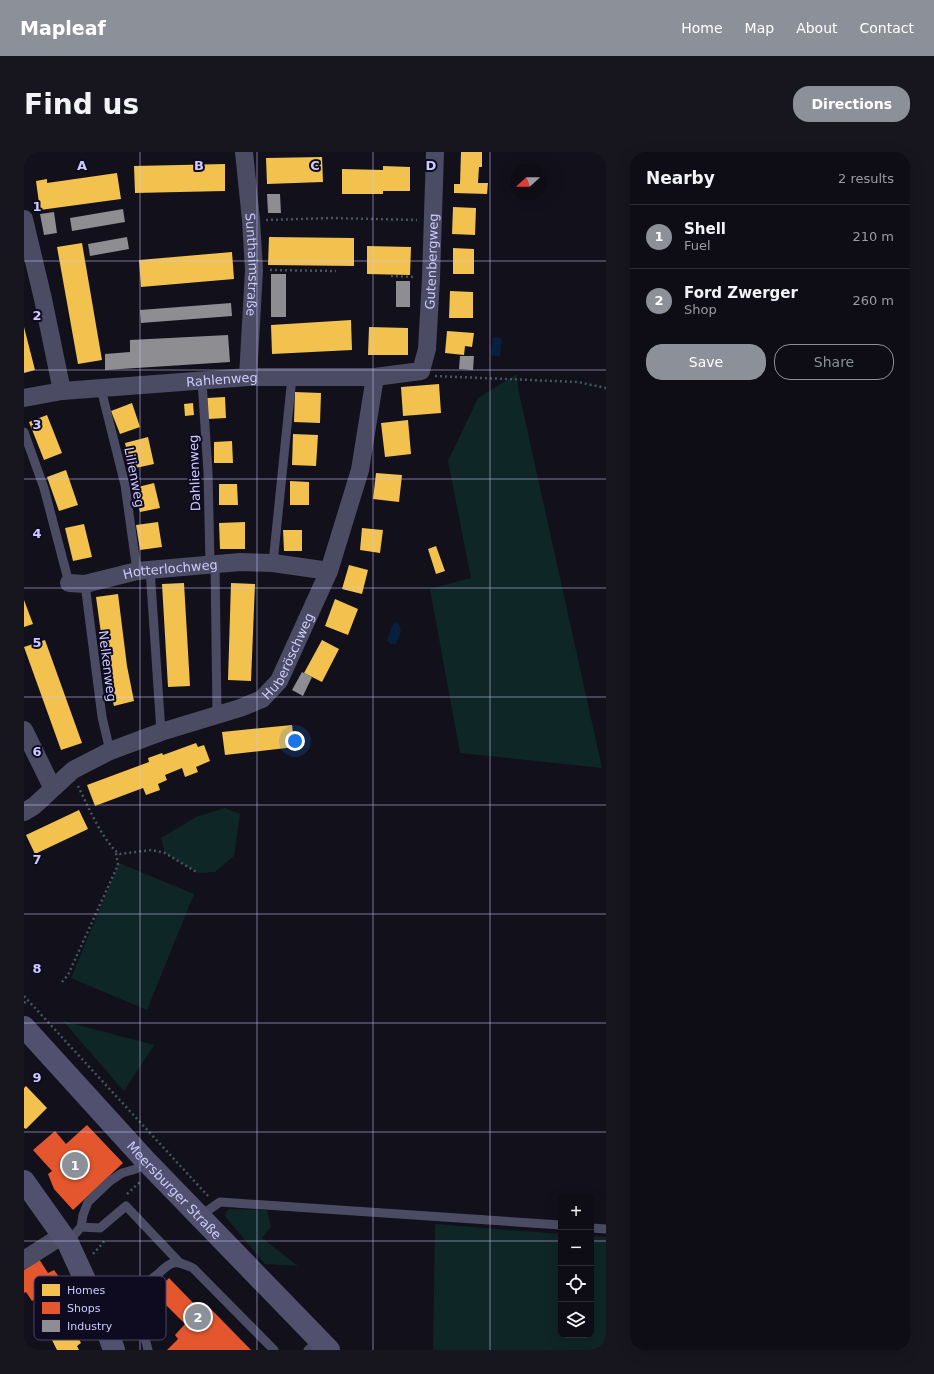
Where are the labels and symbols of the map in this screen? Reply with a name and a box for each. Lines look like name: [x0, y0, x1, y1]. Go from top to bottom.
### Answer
text: A: [77, 158, 87, 173]
text: B: [194, 158, 204, 173]
text: C: [310, 158, 320, 173]
text: D: [426, 158, 437, 173]
north arrow: [510, 164, 546, 200]
text: 1: [32, 199, 42, 214]
street label: Sunthaimstraße: [242, 212, 261, 317]
street label: Gutenbergweg: [422, 213, 441, 310]
text: 2: [32, 308, 42, 323]
street label: Rahlenweg: [186, 370, 258, 390]
text: 3: [32, 417, 42, 432]
street label: Dahlienweg: [186, 434, 203, 512]
street label: Lilienweg: [121, 446, 148, 509]
text: 4: [32, 526, 42, 541]
street label: Hotterlochweg: [121, 557, 218, 582]
street label: Huberöschweg: [259, 610, 317, 703]
street label: Nelkenweg: [96, 630, 119, 702]
text: 5: [32, 635, 42, 650]
your location: [285, 731, 305, 751]
text: 6: [32, 744, 42, 759]
text: 7: [32, 852, 42, 867]
text: 8: [32, 961, 42, 976]
text: 9: [32, 1070, 42, 1085]
street label: Meersburger Straße: [124, 1139, 224, 1242]
pin: 1: [62, 1150, 88, 1180]
legend: [34, 1276, 166, 1340]
text: Homes: [67, 1284, 105, 1297]
text: Shops: [67, 1302, 101, 1315]
pin: 2: [185, 1302, 211, 1332]
text: Industry: [67, 1320, 113, 1333]

